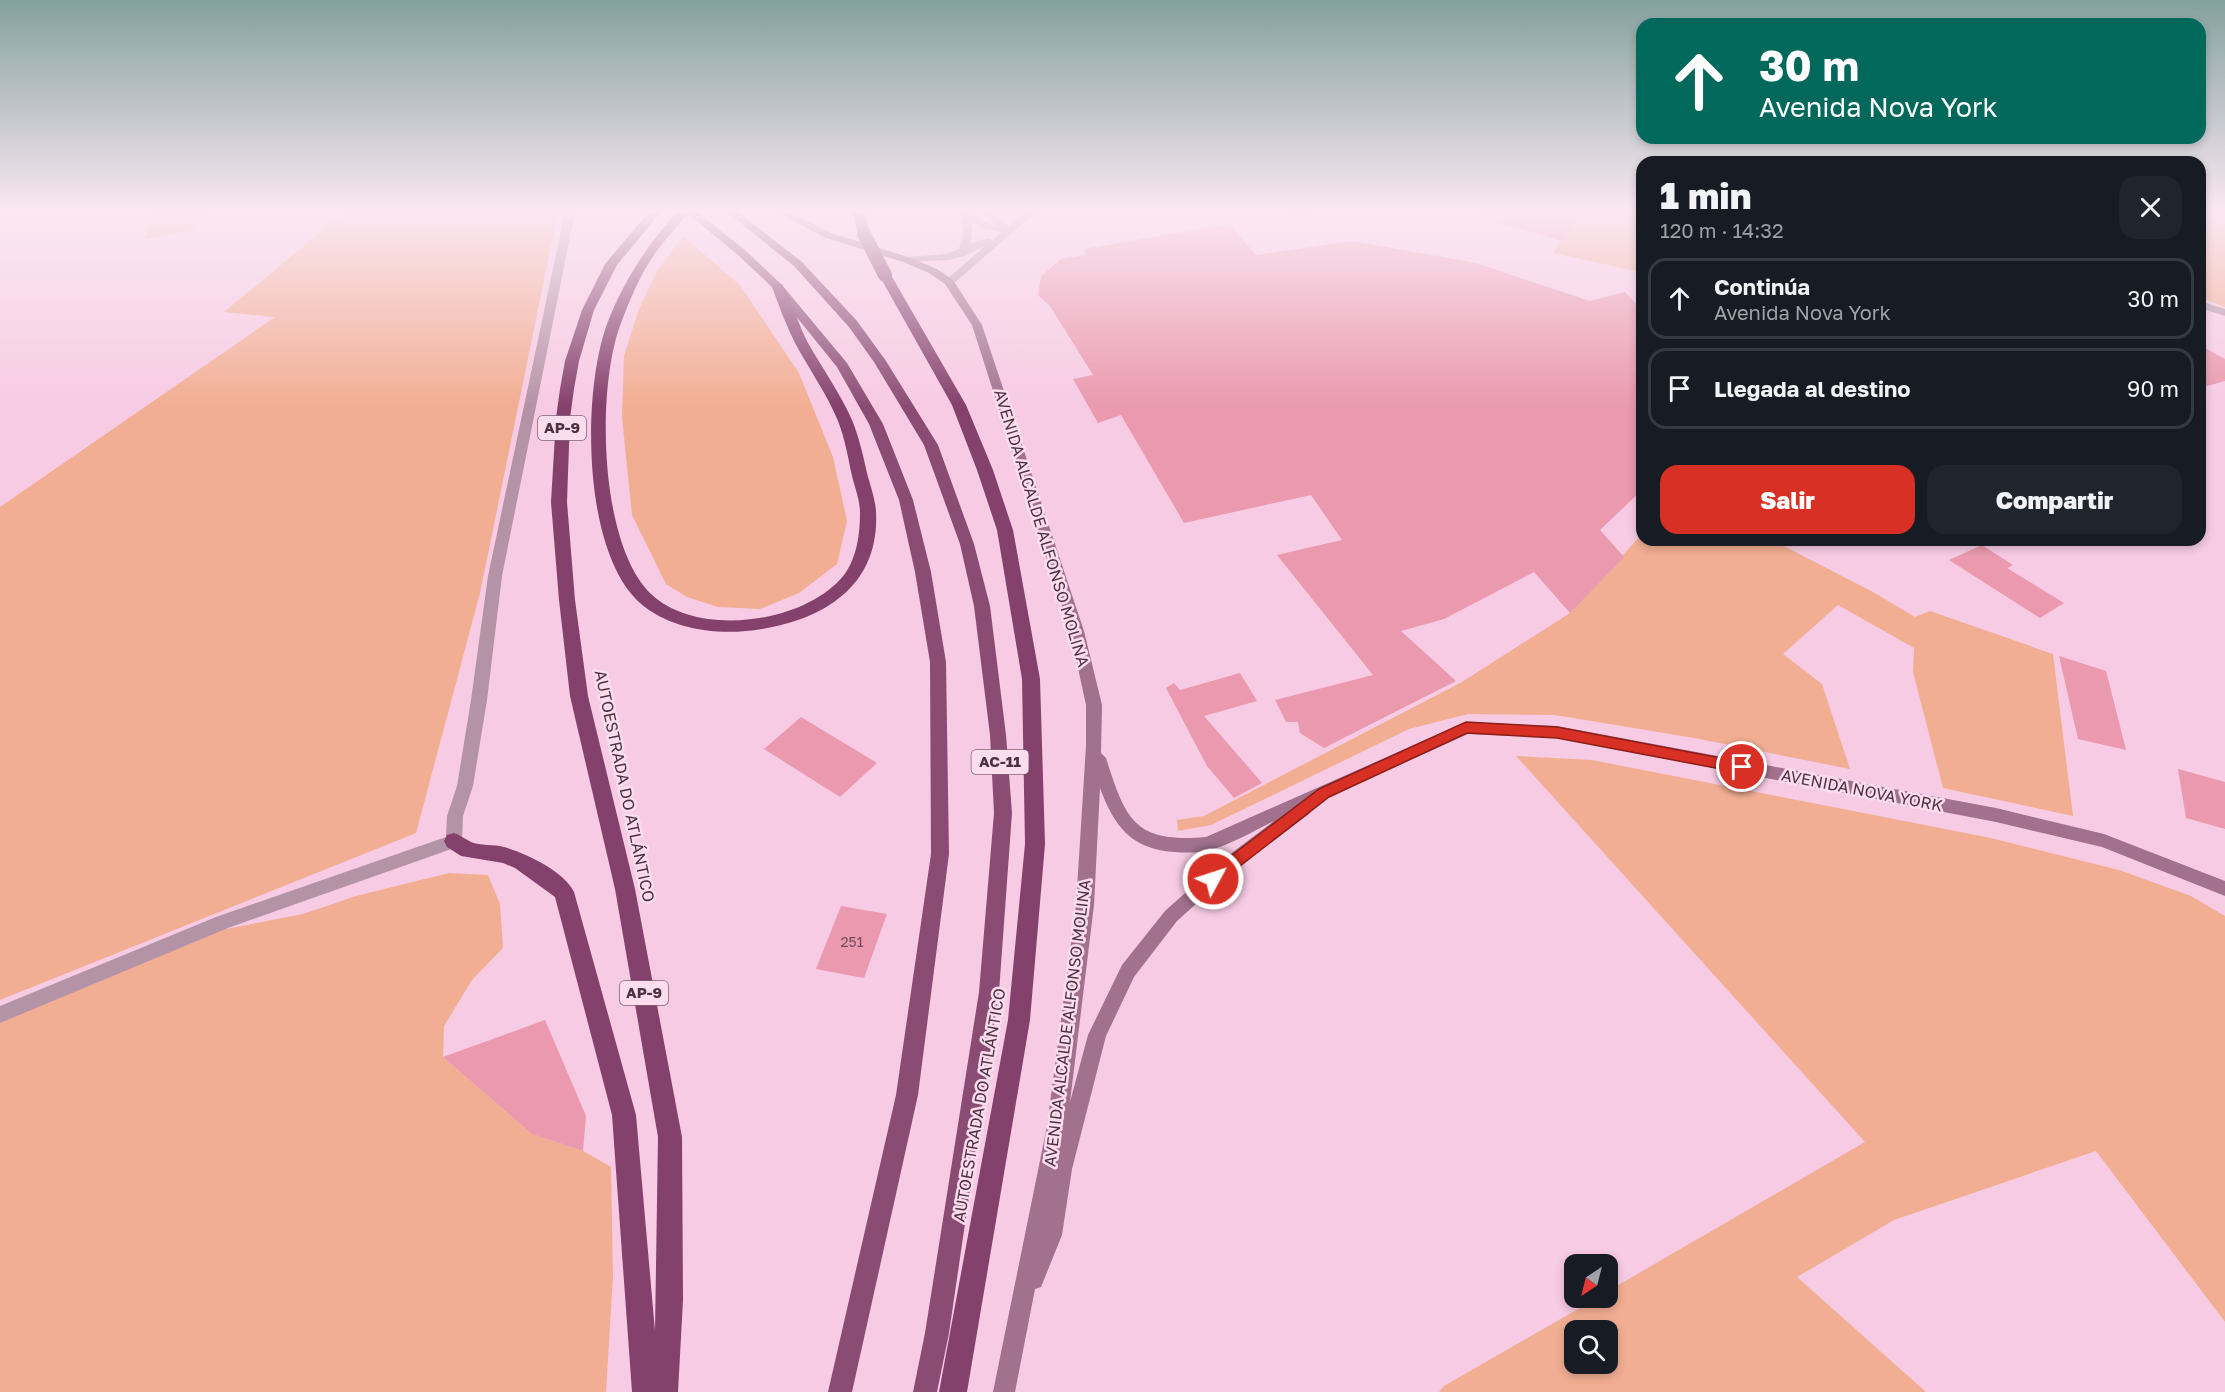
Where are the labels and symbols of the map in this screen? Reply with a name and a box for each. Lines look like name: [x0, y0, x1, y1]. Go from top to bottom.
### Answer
street label: AVENIDA ALCALDE ALFONSO MOLINA: [990, 387, 1094, 669]
road number: AP-9: [538, 416, 586, 440]
street label: AUTOESTRADA DO ATLÁNTICO: [591, 668, 659, 904]
pin: [1716, 741, 1767, 792]
road number: AC-11: [972, 750, 1028, 774]
street label: AVENIDA NOVA YORK: [1780, 765, 1944, 815]
position arrow: [1181, 847, 1245, 911]
street label: AVENIDA ALCALDE ALFONSO MOLINA: [1039, 878, 1095, 1168]
house number: 251: [840, 933, 864, 950]
road number: AP-9: [620, 981, 668, 1005]
street label: AUTOESTRADA DO ATLÁNTICO: [949, 987, 1009, 1223]
north arrow: [1564, 1254, 1618, 1308]

